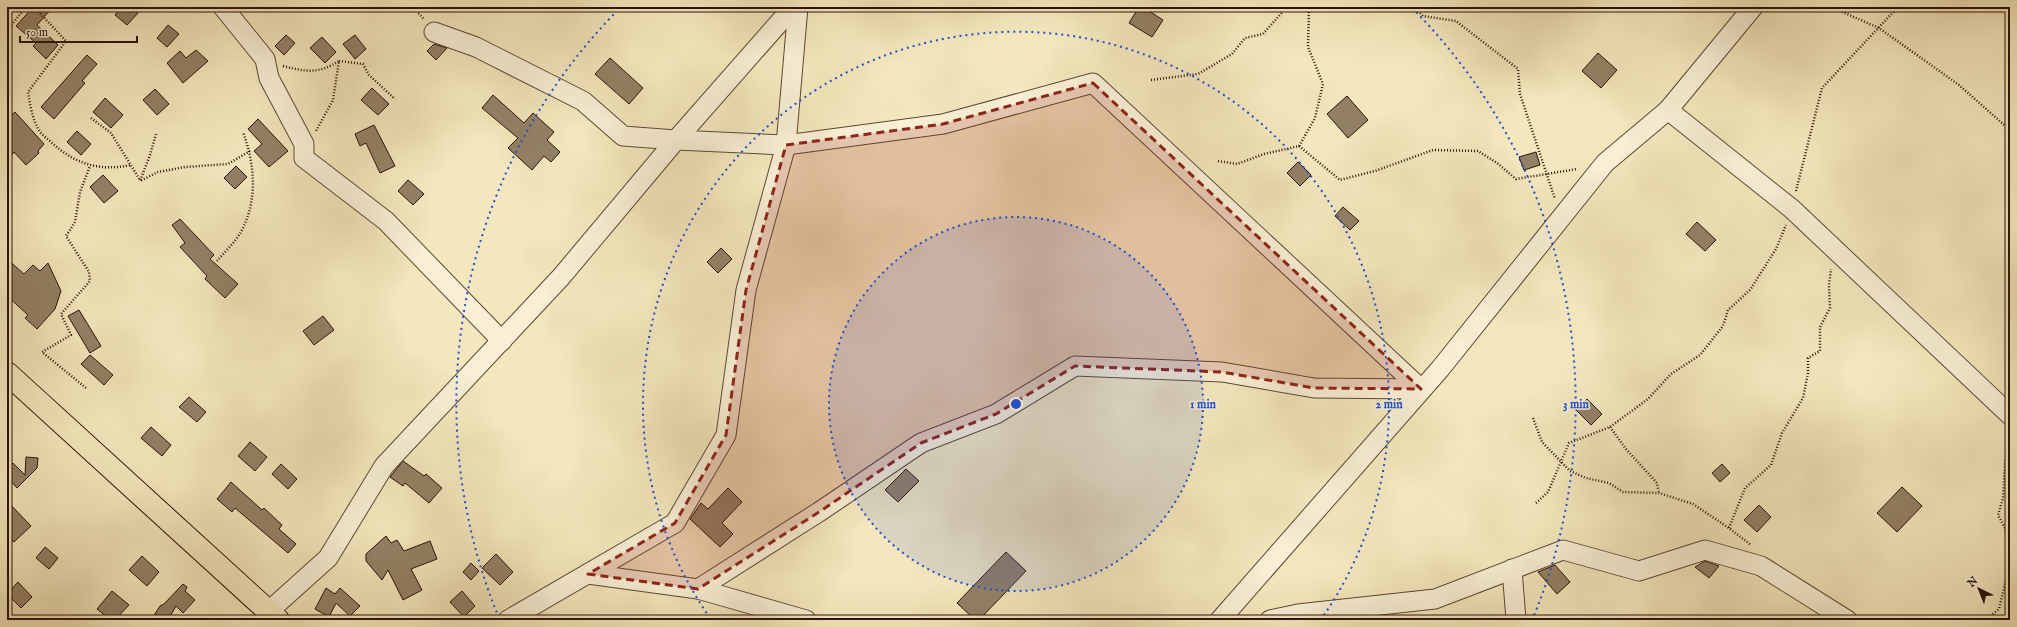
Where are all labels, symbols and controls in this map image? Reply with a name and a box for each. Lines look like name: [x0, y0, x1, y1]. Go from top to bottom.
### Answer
scale bar: [20, 18, 137, 44]
text: 50 m: [26, 25, 48, 40]
centre of rings: [1009, 397, 1023, 411]
text: 1 min: [1190, 397, 1217, 412]
text: 2 min: [1375, 397, 1403, 412]
text: 3 min: [1563, 397, 1590, 412]
north arrow: [1959, 569, 1999, 609]
text: N: [1964, 574, 1981, 591]

